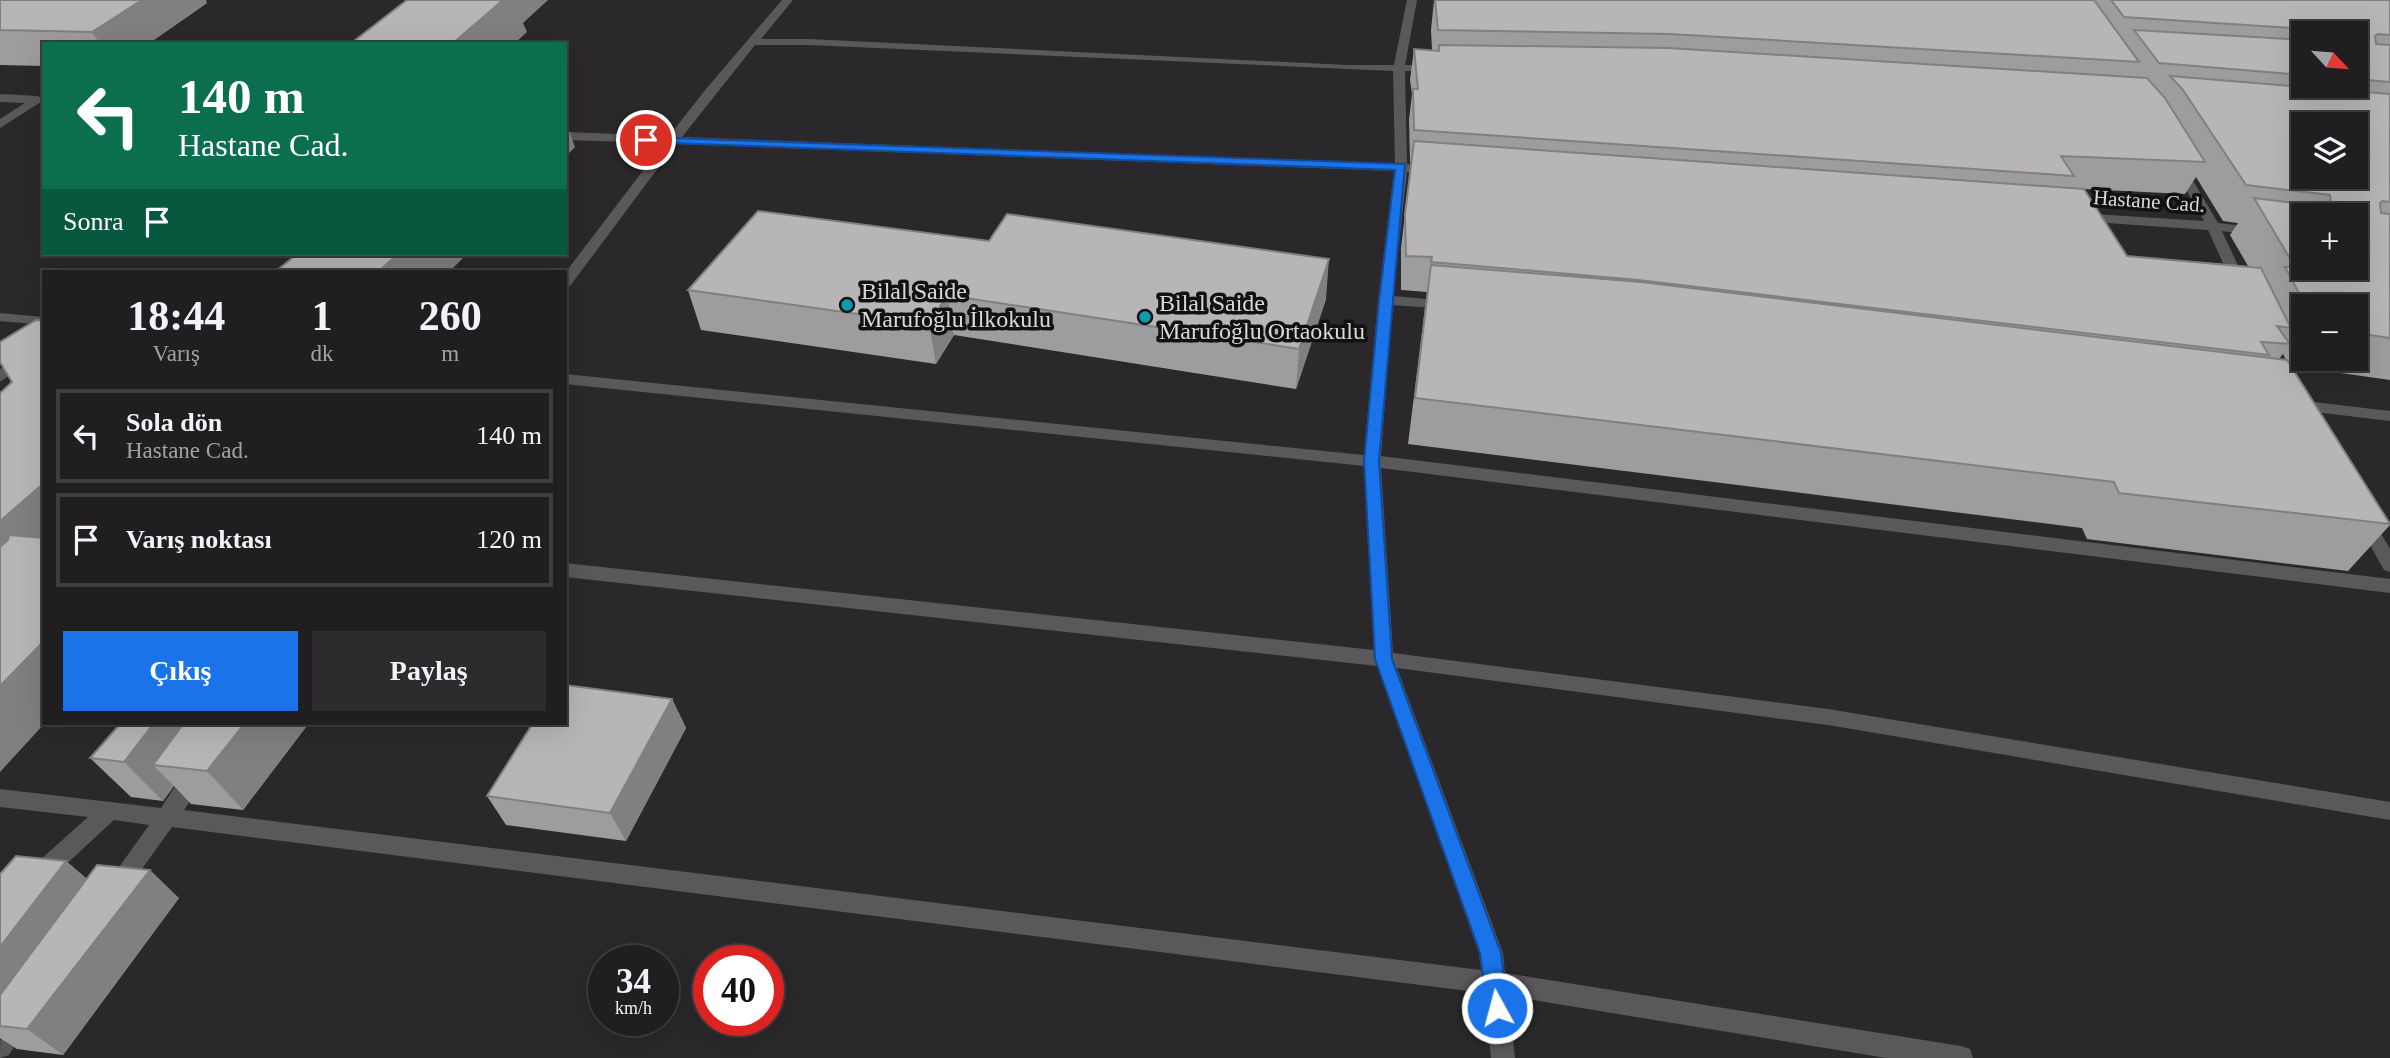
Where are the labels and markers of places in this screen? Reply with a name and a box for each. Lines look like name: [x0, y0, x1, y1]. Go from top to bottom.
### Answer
pin: [616, 110, 676, 170]
place label: Bilal Saide Marufoğlu İlkokulu: [861, 278, 1051, 332]
place label: Bilal Saide Marufoğlu Ortaokulu: [1159, 290, 1365, 344]
marker: Bilal Saide Marufoğlu İlkokulu: [839, 297, 855, 313]
marker: Bilal Saide Marufoğlu Ortaokulu: [1137, 309, 1153, 325]

